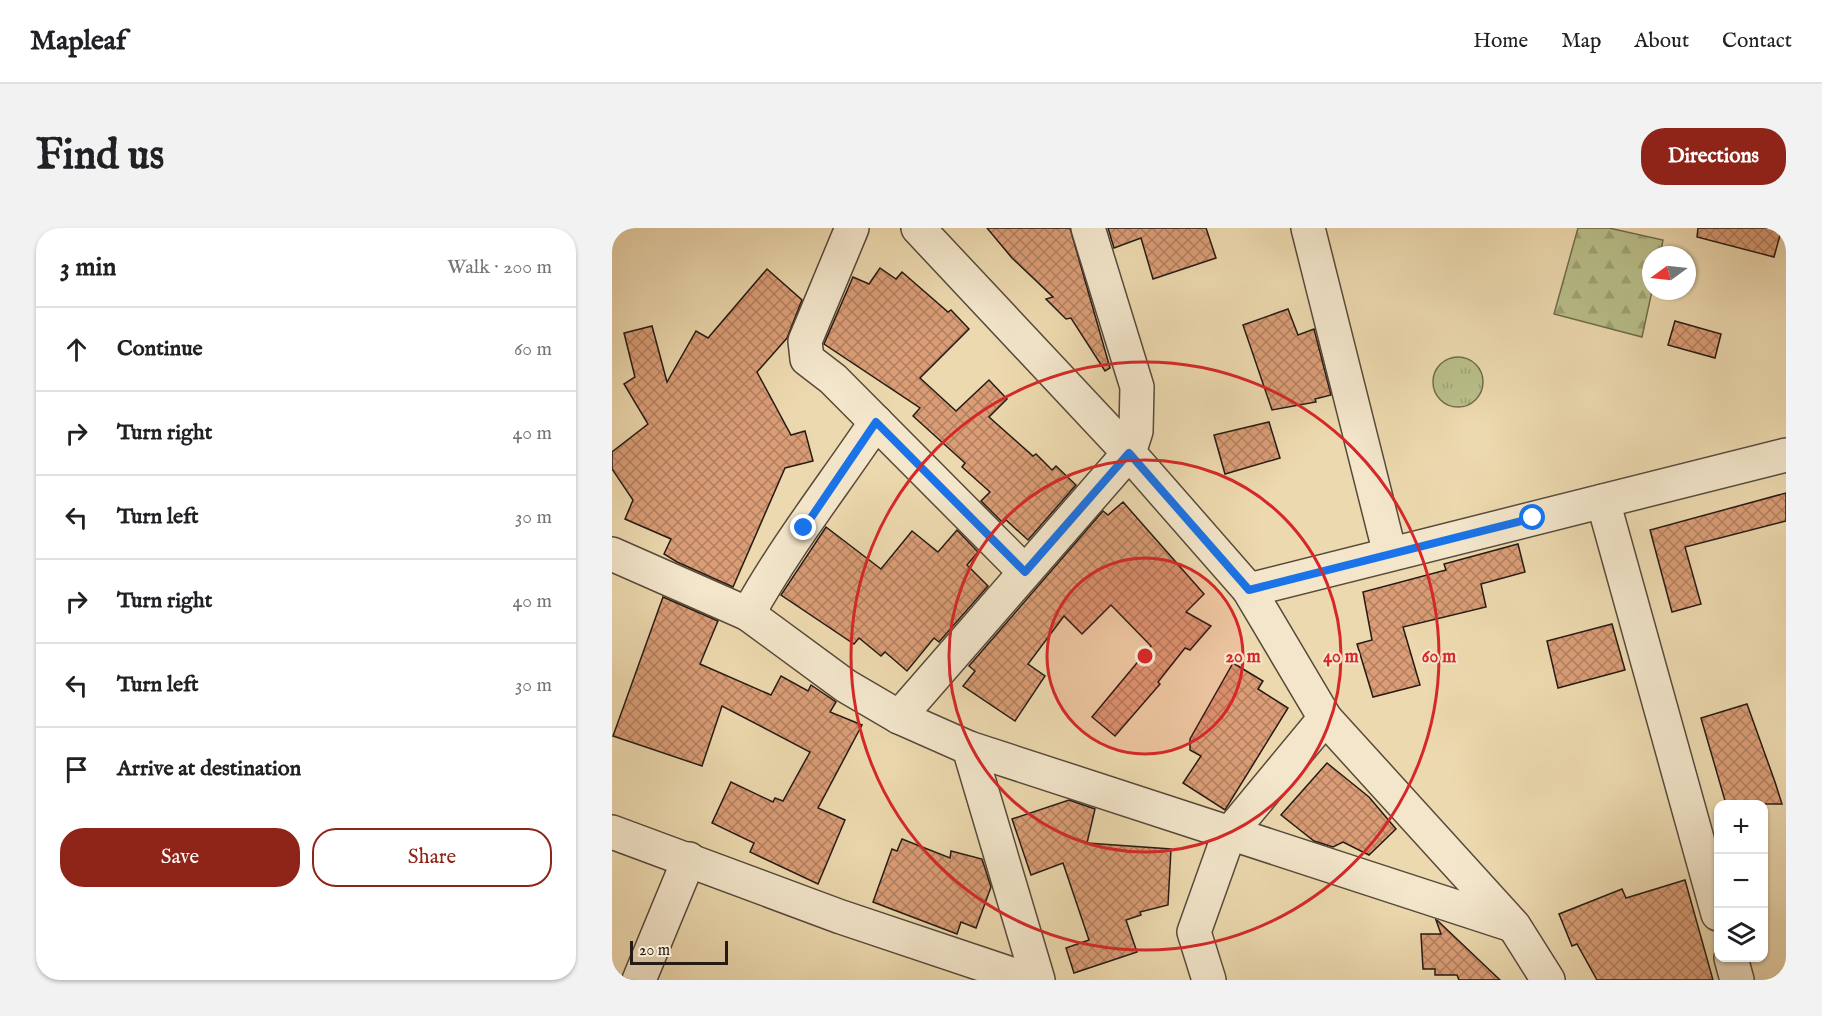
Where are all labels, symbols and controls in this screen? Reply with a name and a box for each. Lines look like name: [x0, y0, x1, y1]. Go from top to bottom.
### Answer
text: Mapleaf: [30, 24, 126, 59]
text: Home: [1473, 28, 1528, 55]
text: Map: [1561, 28, 1601, 55]
text: About: [1634, 28, 1689, 55]
text: Contact: [1722, 28, 1792, 55]
button: Directions: [1641, 128, 1786, 185]
text: Find us: [36, 130, 164, 183]
north arrow: [1642, 246, 1696, 300]
text: 3 min: [60, 251, 116, 284]
text: Walk · 200 m: [447, 255, 552, 280]
icon: ahead: [60, 333, 93, 366]
text: Continue: [117, 335, 203, 363]
text: 60 m: [514, 337, 552, 362]
icon: right: [60, 417, 93, 450]
text: Turn right: [117, 419, 212, 447]
text: 40 m: [513, 421, 552, 446]
icon: left: [60, 501, 93, 534]
text: Turn left: [117, 503, 199, 531]
route start: [1519, 504, 1545, 530]
text: 30 m: [515, 505, 552, 530]
route end: [790, 514, 816, 540]
icon: right: [60, 585, 93, 618]
text: Turn right: [117, 587, 212, 615]
text: 40 m: [513, 589, 552, 614]
centre of rings: [1135, 646, 1155, 666]
text: 20 m: [1225, 646, 1261, 669]
text: 40 m: [1323, 646, 1359, 669]
text: 60 m: [1422, 646, 1456, 669]
icon: left: [60, 669, 93, 702]
text: Turn left: [117, 671, 199, 699]
text: 30 m: [515, 673, 552, 698]
icon: arrive: [60, 753, 93, 786]
text: Arrive at destination: [117, 755, 301, 783]
map controls: [1714, 800, 1768, 962]
button: +: [1714, 800, 1768, 854]
button: Save: [60, 828, 300, 887]
button: Share: [312, 828, 552, 887]
button: −: [1714, 854, 1768, 908]
button: layers: [1714, 908, 1768, 962]
scale bar: [630, 938, 728, 966]
text: 20 m: [639, 941, 670, 961]

